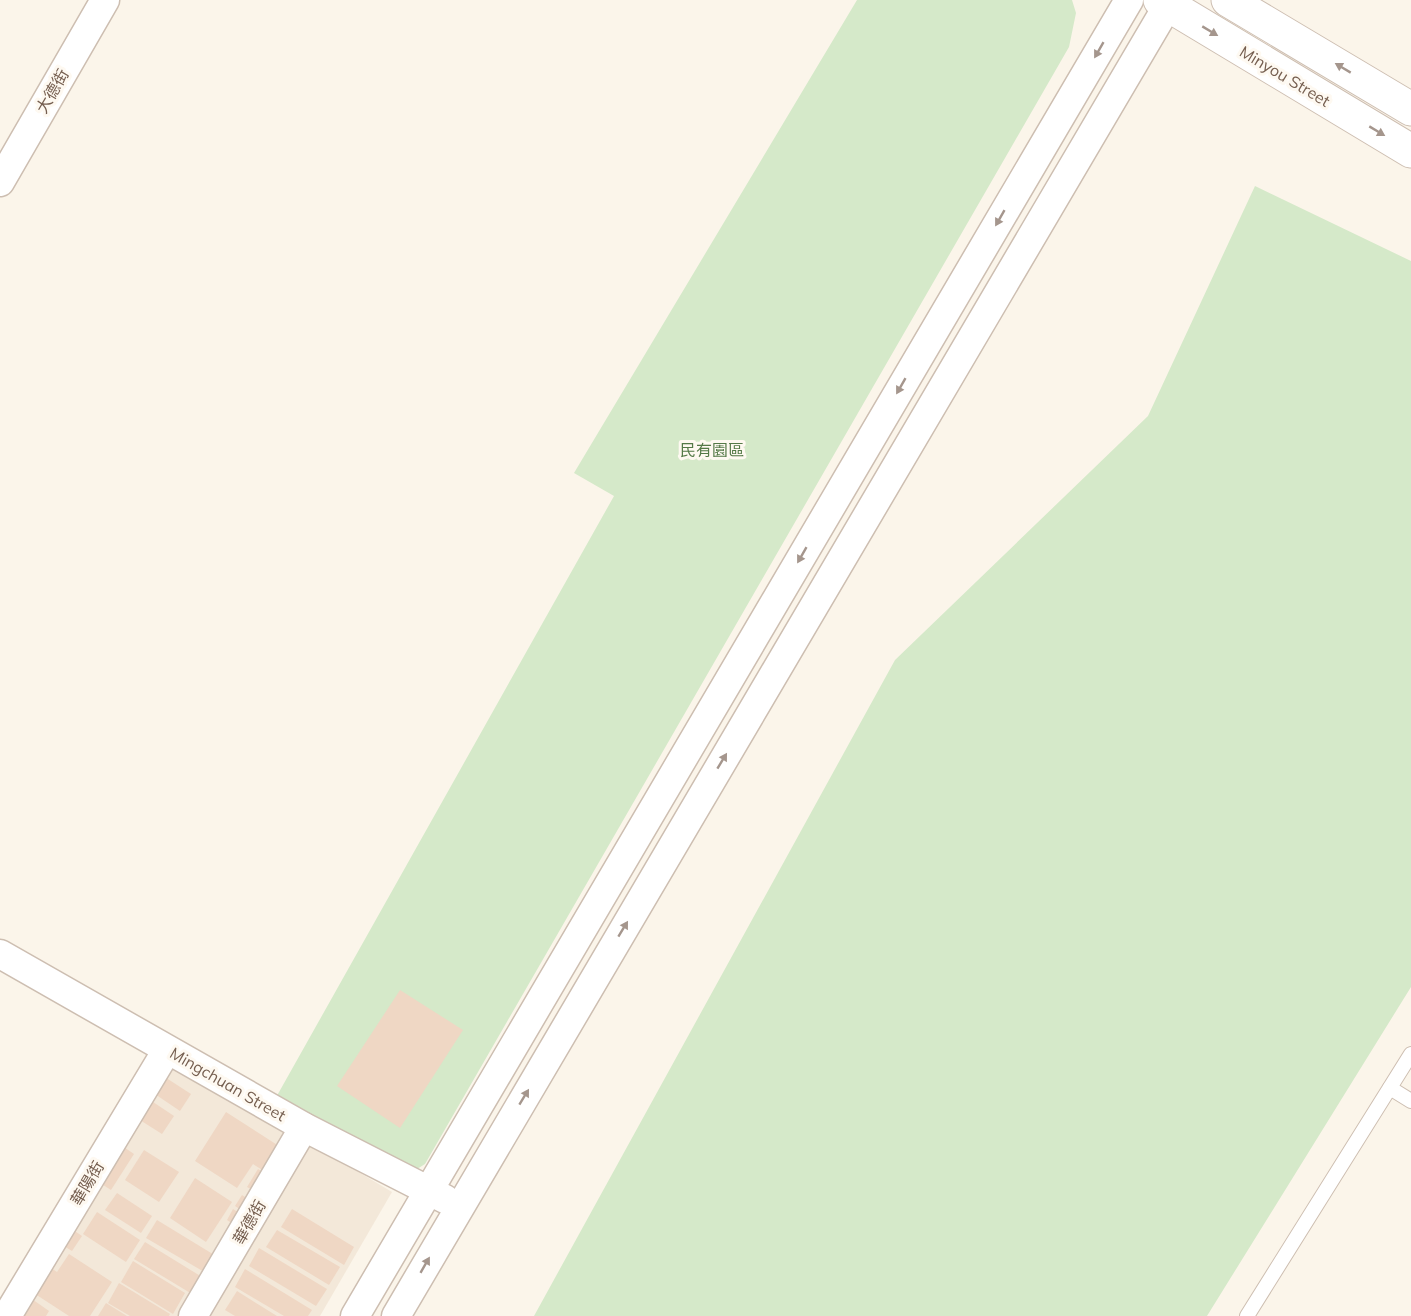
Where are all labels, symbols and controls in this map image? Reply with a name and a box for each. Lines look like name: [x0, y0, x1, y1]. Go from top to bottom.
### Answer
one-way arrow: [1202, 25, 1218, 36]
street label: Minyou Street: [1236, 41, 1334, 111]
one-way arrow: [1094, 42, 1105, 58]
one-way arrow: [1334, 63, 1351, 73]
street label: 大德街: [31, 65, 73, 117]
one-way arrow: [1369, 126, 1386, 136]
one-way arrow: [995, 210, 1006, 226]
one-way arrow: [897, 378, 907, 395]
park label: 民有園區: [680, 440, 744, 460]
one-way arrow: [798, 546, 808, 563]
one-way arrow: [716, 753, 727, 769]
one-way arrow: [617, 921, 628, 937]
street label: Mingchuan Street: [166, 1043, 290, 1125]
one-way arrow: [518, 1089, 529, 1105]
street label: 華陽街: [66, 1157, 108, 1209]
street label: 華德街: [228, 1196, 270, 1248]
one-way arrow: [420, 1256, 430, 1273]

